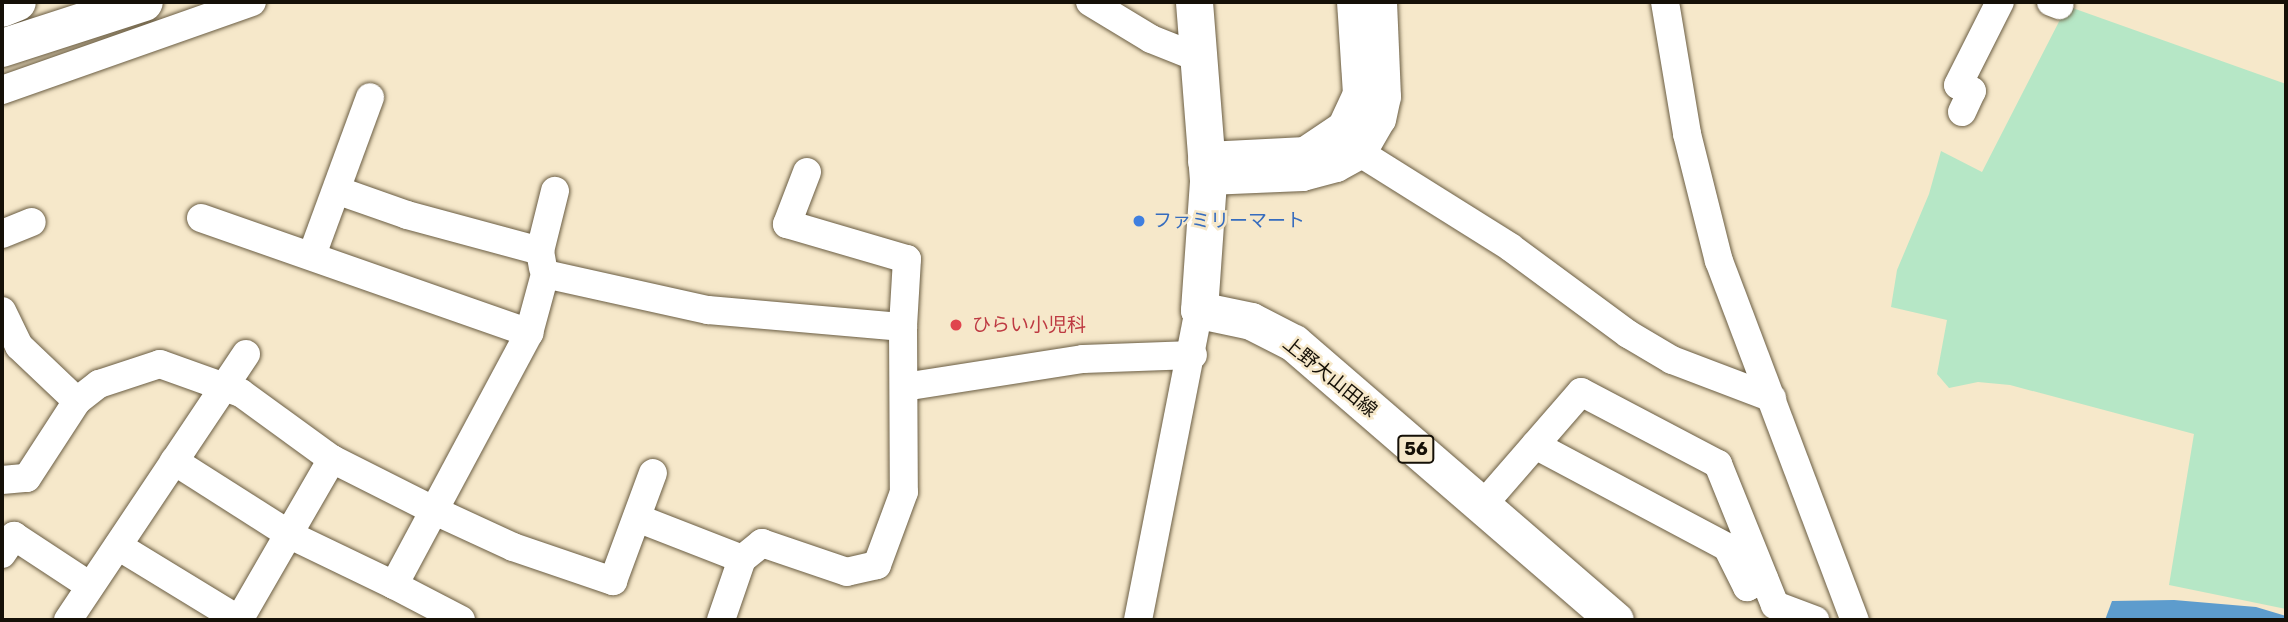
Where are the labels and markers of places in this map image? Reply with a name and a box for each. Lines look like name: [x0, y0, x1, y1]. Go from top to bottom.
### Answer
place label: ファミリーマート: [1153, 210, 1305, 232]
marker: ファミリーマート: [1131, 213, 1147, 229]
place label: ひらい小児科: [972, 314, 1086, 336]
marker: ひらい小児科: [946, 315, 966, 335]

